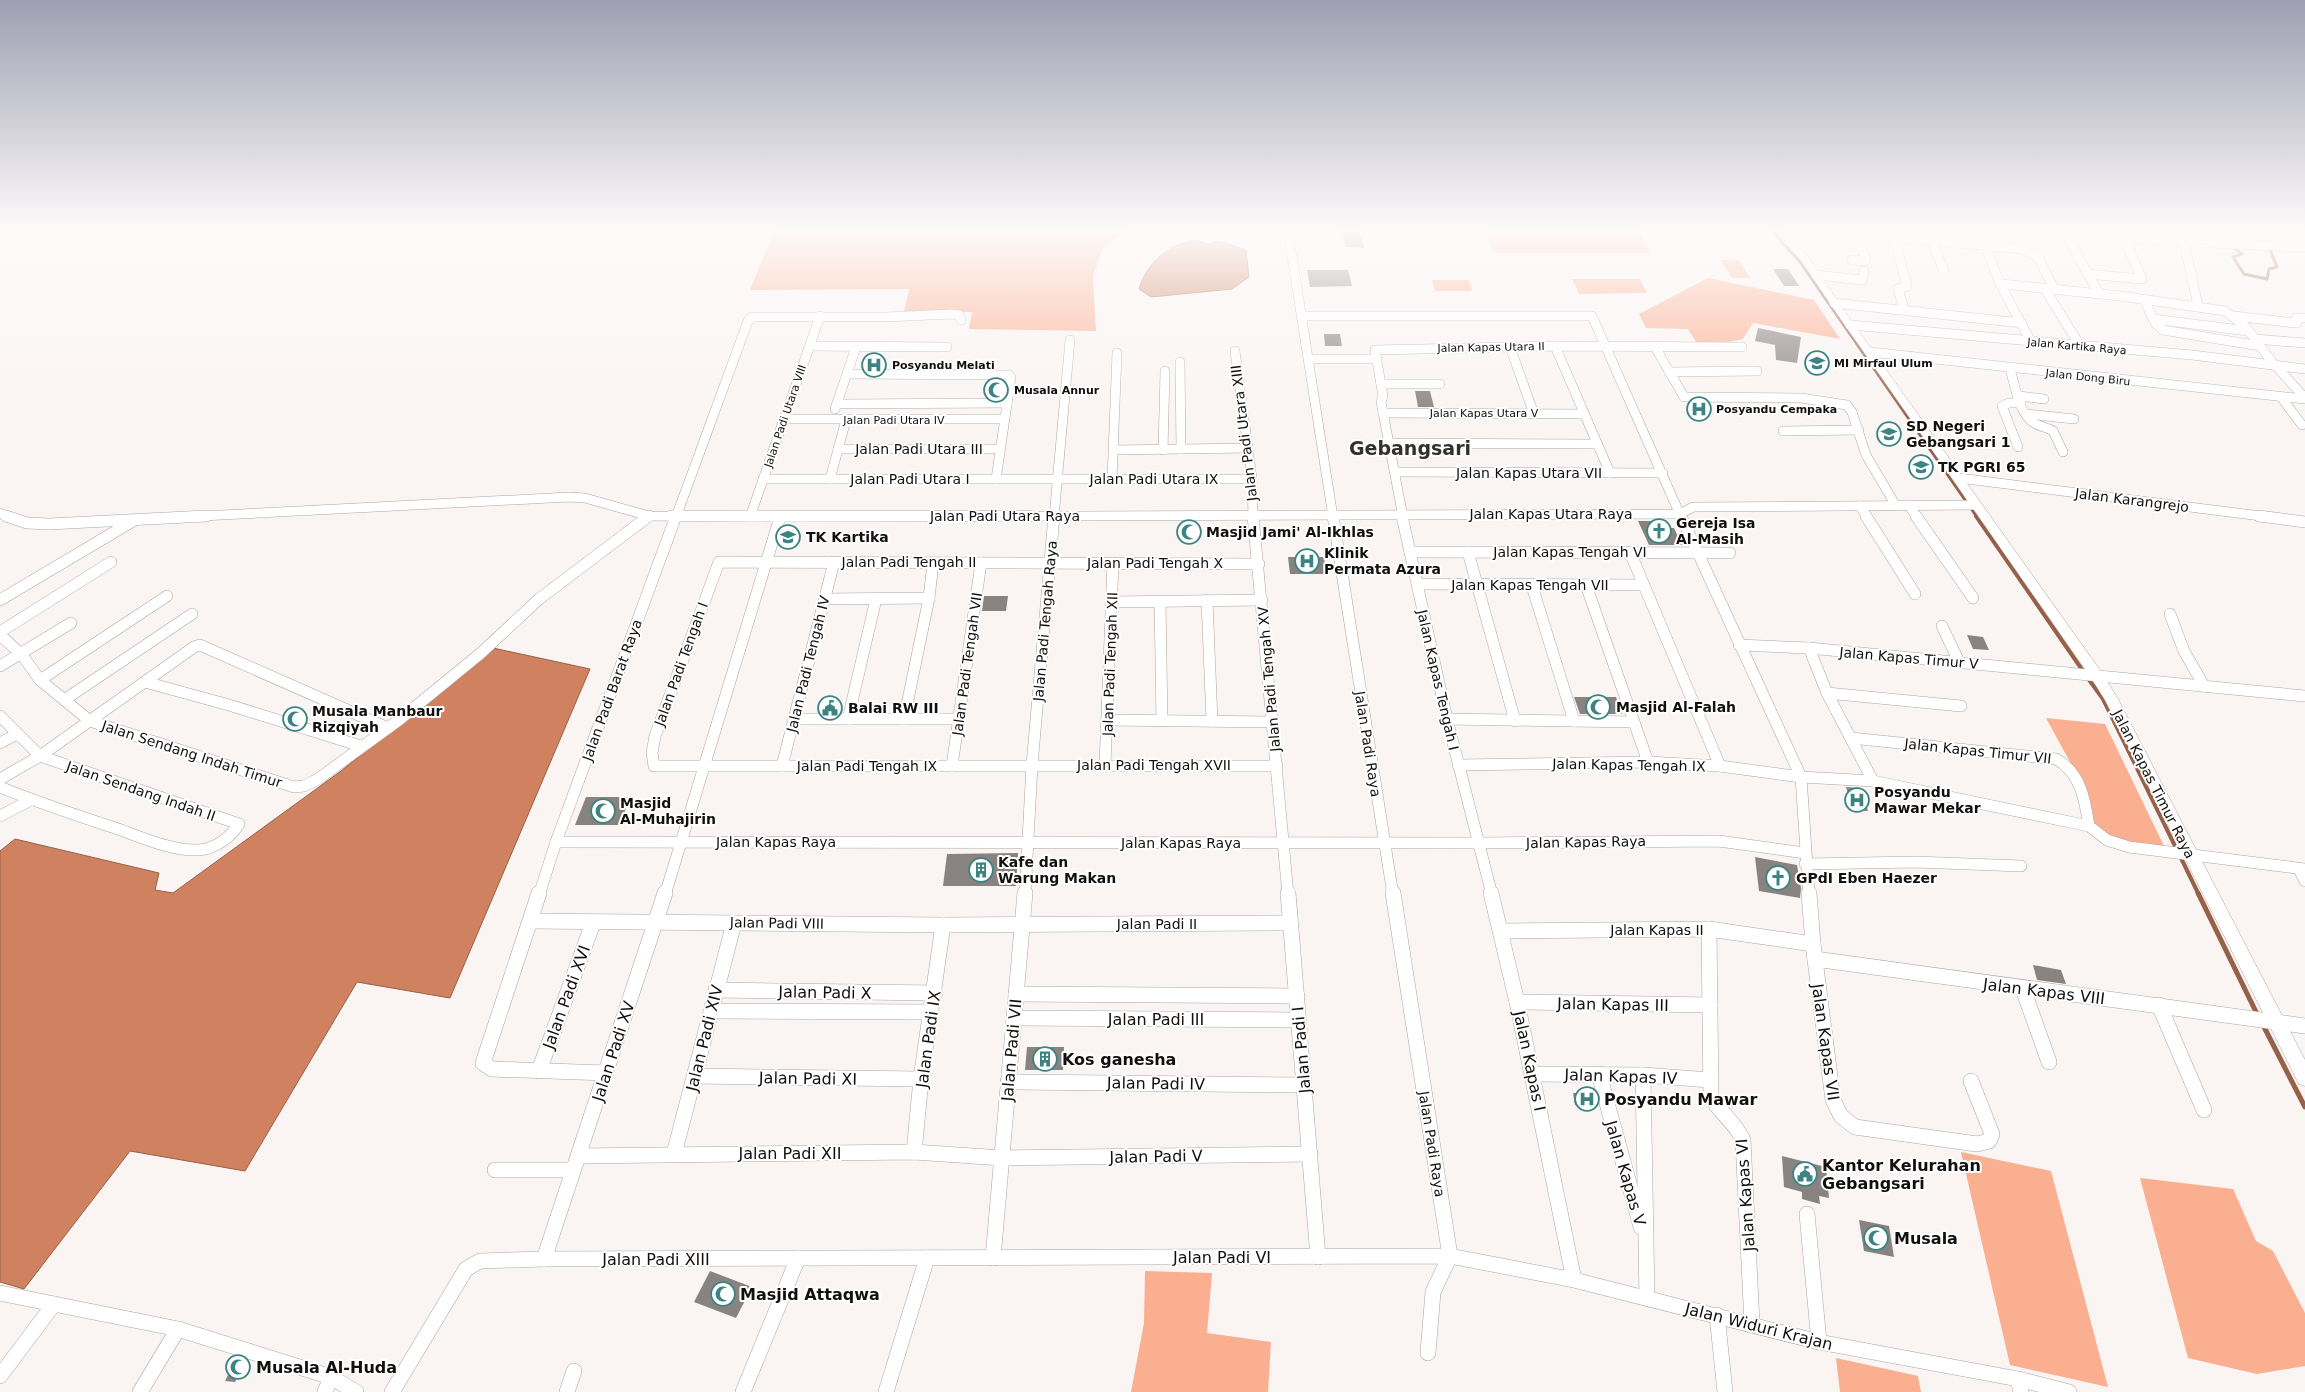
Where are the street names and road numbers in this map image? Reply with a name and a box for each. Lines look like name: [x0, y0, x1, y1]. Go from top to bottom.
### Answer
street label: Jalan Kartika Raya: [2026, 336, 2127, 357]
street label: Jalan Kapas Utara II: [1436, 340, 1545, 355]
street label: Jalan Padi Utara VIII: [761, 363, 809, 470]
street label: Jalan Padi Utara XIII: [1228, 364, 1260, 503]
street label: Jalan Dong Biru: [2044, 366, 2131, 388]
street label: Jalan Kapas Utara V: [1429, 407, 1539, 420]
street label: Jalan Padi Utara IV: [842, 414, 945, 427]
street label: Jalan Padi Utara III: [854, 441, 983, 457]
street label: Jalan Kapas Utara VII: [1455, 465, 1602, 481]
street label: Jalan Padi Utara I: [849, 471, 970, 487]
street label: Jalan Padi Utara IX: [1089, 471, 1219, 487]
street label: Jalan Karangrejo: [2073, 485, 2190, 515]
street label: Jalan Kapas Utara Raya: [1468, 506, 1633, 522]
street label: Jalan Padi Utara Raya: [929, 508, 1080, 524]
street label: Jalan Padi Tengah Raya: [1030, 540, 1060, 703]
street label: Jalan Kapas Tengah VI: [1492, 544, 1647, 560]
street label: Jalan Padi Tengah II: [841, 554, 976, 570]
street label: Jalan Padi Tengah X: [1086, 555, 1223, 571]
street label: Jalan Kapas Tengah VII: [1450, 577, 1609, 593]
street label: Jalan Padi Tengah VII: [949, 591, 985, 738]
street label: Jalan Padi Tengah XII: [1099, 592, 1121, 737]
street label: Jalan Padi Tengah IV: [783, 594, 833, 735]
street label: Jalan Padi Tengah I: [651, 600, 711, 729]
street label: Jalan Padi Tengah XV: [1255, 605, 1283, 753]
street label: Jalan Kapas Tengah I: [1414, 607, 1462, 752]
street label: Jalan Padi Barat Raya: [579, 617, 645, 764]
street label: Jalan Kapas Timur V: [1838, 644, 1980, 672]
street label: Jalan Padi Raya: [1352, 689, 1384, 798]
street label: Jalan Kapas Timur Raya: [2109, 706, 2199, 861]
street label: Jalan Sendang Indah Timur: [99, 717, 284, 791]
street label: Jalan Kapas Timur VII: [1903, 735, 2052, 767]
street label: Jalan Kapas Tengah IX: [1551, 756, 1706, 774]
street label: Jalan Padi Tengah XVII: [1076, 757, 1231, 773]
street label: Jalan Sendang Indah II: [63, 758, 218, 824]
street label: Jalan Padi Tengah IX: [796, 758, 938, 774]
street label: Jalan Kapas Raya: [1525, 833, 1646, 851]
street label: Jalan Kapas Raya: [715, 834, 836, 850]
street label: Jalan Kapas Raya: [1120, 835, 1241, 851]
street label: Jalan Padi VIII: [729, 914, 824, 932]
street label: Jalan Padi II: [1116, 916, 1197, 932]
street label: Jalan Kapas II: [1609, 922, 1704, 938]
street label: Jalan Padi XVI: [539, 943, 594, 1053]
street label: Jalan Kapas VIII: [1981, 974, 2106, 1008]
street label: Jalan Kapas VII: [1808, 981, 1843, 1102]
street label: Jalan Padi X: [777, 982, 872, 1003]
street label: Jalan Padi XIV: [682, 983, 727, 1094]
street label: Jalan Padi IX: [912, 989, 945, 1090]
street label: Jalan Kapas III: [1556, 994, 1669, 1015]
street label: Jalan Padi VII: [997, 998, 1025, 1103]
street label: Jalan Padi XV: [588, 999, 639, 1105]
street label: Jalan Padi I: [1288, 1006, 1315, 1095]
street label: Jalan Kapas I: [1509, 1008, 1549, 1113]
street label: Jalan Padi III: [1107, 1010, 1204, 1029]
street label: Jalan Kapas IV: [1563, 1065, 1678, 1088]
street label: Jalan Padi XI: [758, 1068, 857, 1089]
street label: Jalan Padi IV: [1106, 1073, 1205, 1094]
street label: Jalan Padi Raya: [1416, 1089, 1448, 1198]
street label: Jalan Kapas V: [1601, 1117, 1650, 1228]
street label: Jalan Kapas VI: [1732, 1138, 1759, 1253]
street label: Jalan Padi XII: [738, 1144, 841, 1163]
street label: Jalan Padi V: [1108, 1146, 1203, 1167]
street label: Jalan Padi VI: [1172, 1248, 1271, 1267]
street label: Jalan Padi XIII: [601, 1250, 710, 1269]
street label: Jalan Widuri Krajan: [1682, 1299, 1835, 1354]

